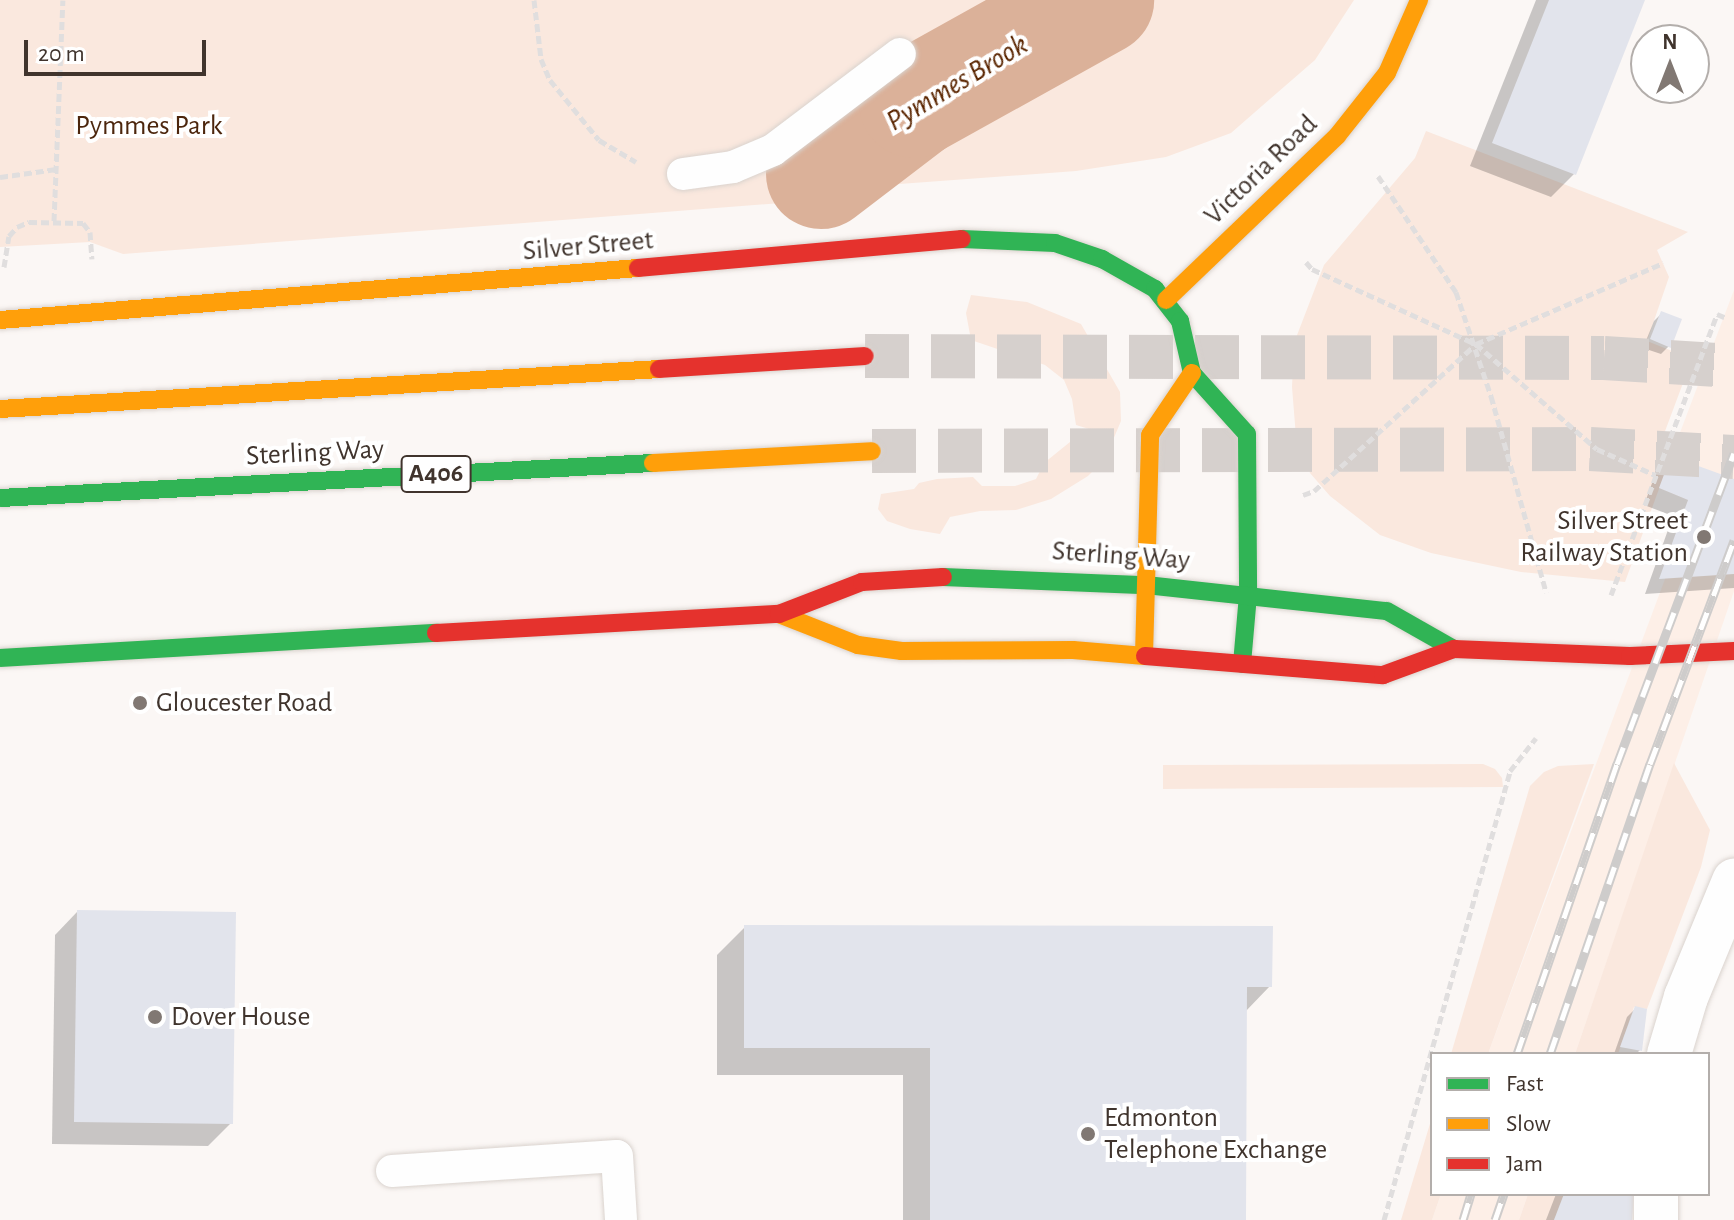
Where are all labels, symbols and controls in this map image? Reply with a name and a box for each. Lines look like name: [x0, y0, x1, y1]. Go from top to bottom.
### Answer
scale bar: [28, 24, 210, 74]
north arrow: [1630, 24, 1710, 104]
water label: Pymmes Brook: [880, 27, 1034, 139]
text: N: [1662, 31, 1678, 53]
text: 20 m: [38, 42, 85, 66]
street label: Victoria Road: [1197, 108, 1325, 232]
park label: Pymmes Park: [75, 109, 223, 143]
street label: Silver Street: [521, 224, 655, 268]
street label: Sterling Way: [245, 433, 385, 473]
road number: A406: [400, 452, 472, 496]
place label: Silver Street Railway Station: [1520, 504, 1688, 570]
marker: Silver Street Railway Station: [1695, 528, 1713, 546]
street label: Sterling Way: [1051, 534, 1191, 578]
place label: Gloucester Road: [156, 686, 332, 720]
marker: Gloucester Road: [131, 694, 149, 712]
place label: Dover House: [171, 1000, 310, 1034]
marker: Dover House: [146, 1008, 164, 1026]
legend: [1430, 1052, 1710, 1196]
text: Fast: [1506, 1072, 1543, 1096]
place label: Edmonton Telephone Exchange: [1104, 1101, 1327, 1167]
text: Slow: [1506, 1112, 1551, 1136]
marker: Edmonton Telephone Exchange: [1079, 1125, 1097, 1143]
text: Jam: [1506, 1152, 1543, 1176]

